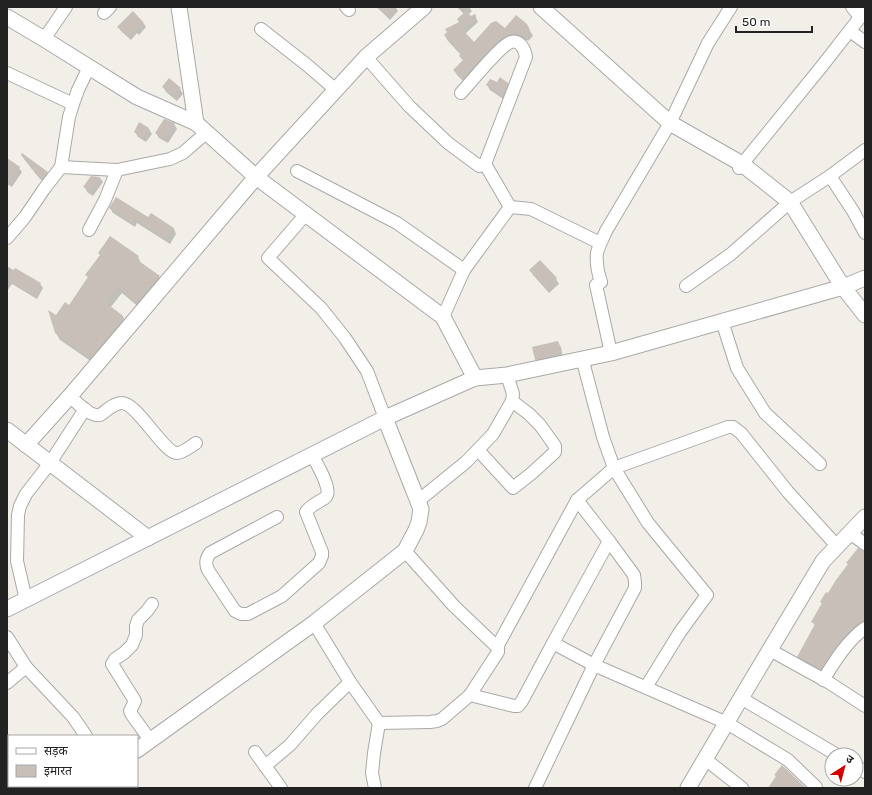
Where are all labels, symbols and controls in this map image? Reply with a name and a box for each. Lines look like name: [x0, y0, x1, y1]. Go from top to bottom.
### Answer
scale bar: [736, 8, 812, 34]
text: 50 m: [742, 15, 770, 29]
legend: [8, 735, 138, 787]
text: सड़क: [44, 744, 69, 758]
north arrow: [824, 747, 864, 787]
text: उ: [843, 752, 856, 767]
text: इमारत: [44, 764, 73, 778]

